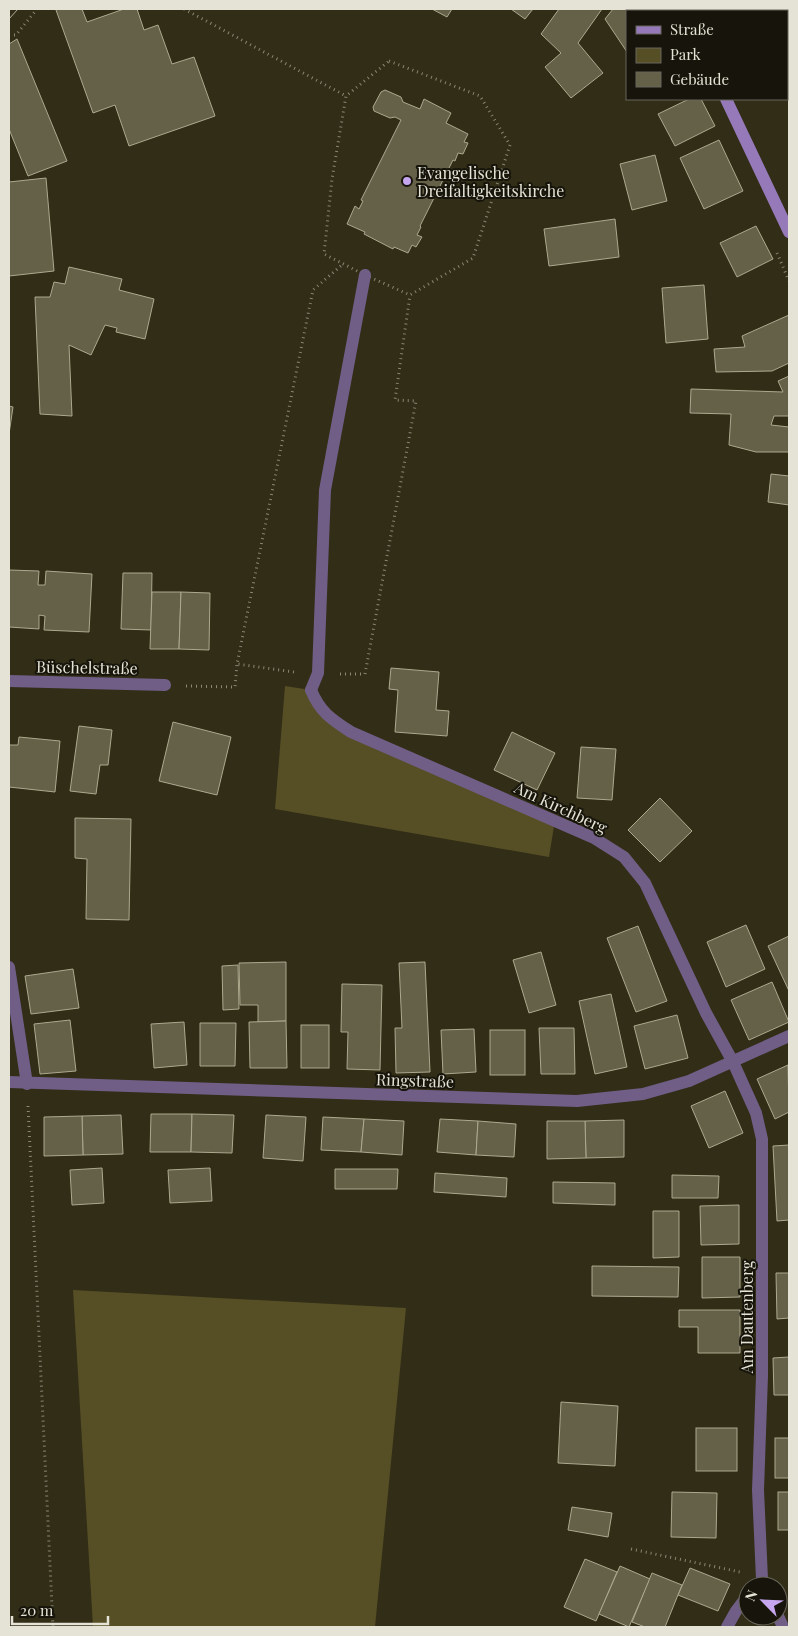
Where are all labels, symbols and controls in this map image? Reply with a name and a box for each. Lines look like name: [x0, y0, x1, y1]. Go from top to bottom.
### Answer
legend: [626, 10, 788, 100]
text: Straße: [670, 19, 714, 39]
text: Park: [670, 44, 702, 64]
text: Gebäude: [670, 69, 729, 89]
place label: Evangelische Dreifaltigkeitskirche: [417, 162, 564, 201]
marker: Evangelische Dreifaltigkeitskirche: [401, 175, 413, 187]
street label: Büschelstraße: [36, 656, 138, 678]
street label: Am Kirchberg: [510, 776, 611, 838]
street label: Ringstraße: [376, 1068, 454, 1092]
street label: Am Dautenberg: [736, 1260, 757, 1375]
north arrow: [738, 1576, 788, 1626]
text: N: [740, 1587, 761, 1604]
scale bar: [12, 1594, 109, 1626]
text: 20 m: [20, 1600, 54, 1620]

